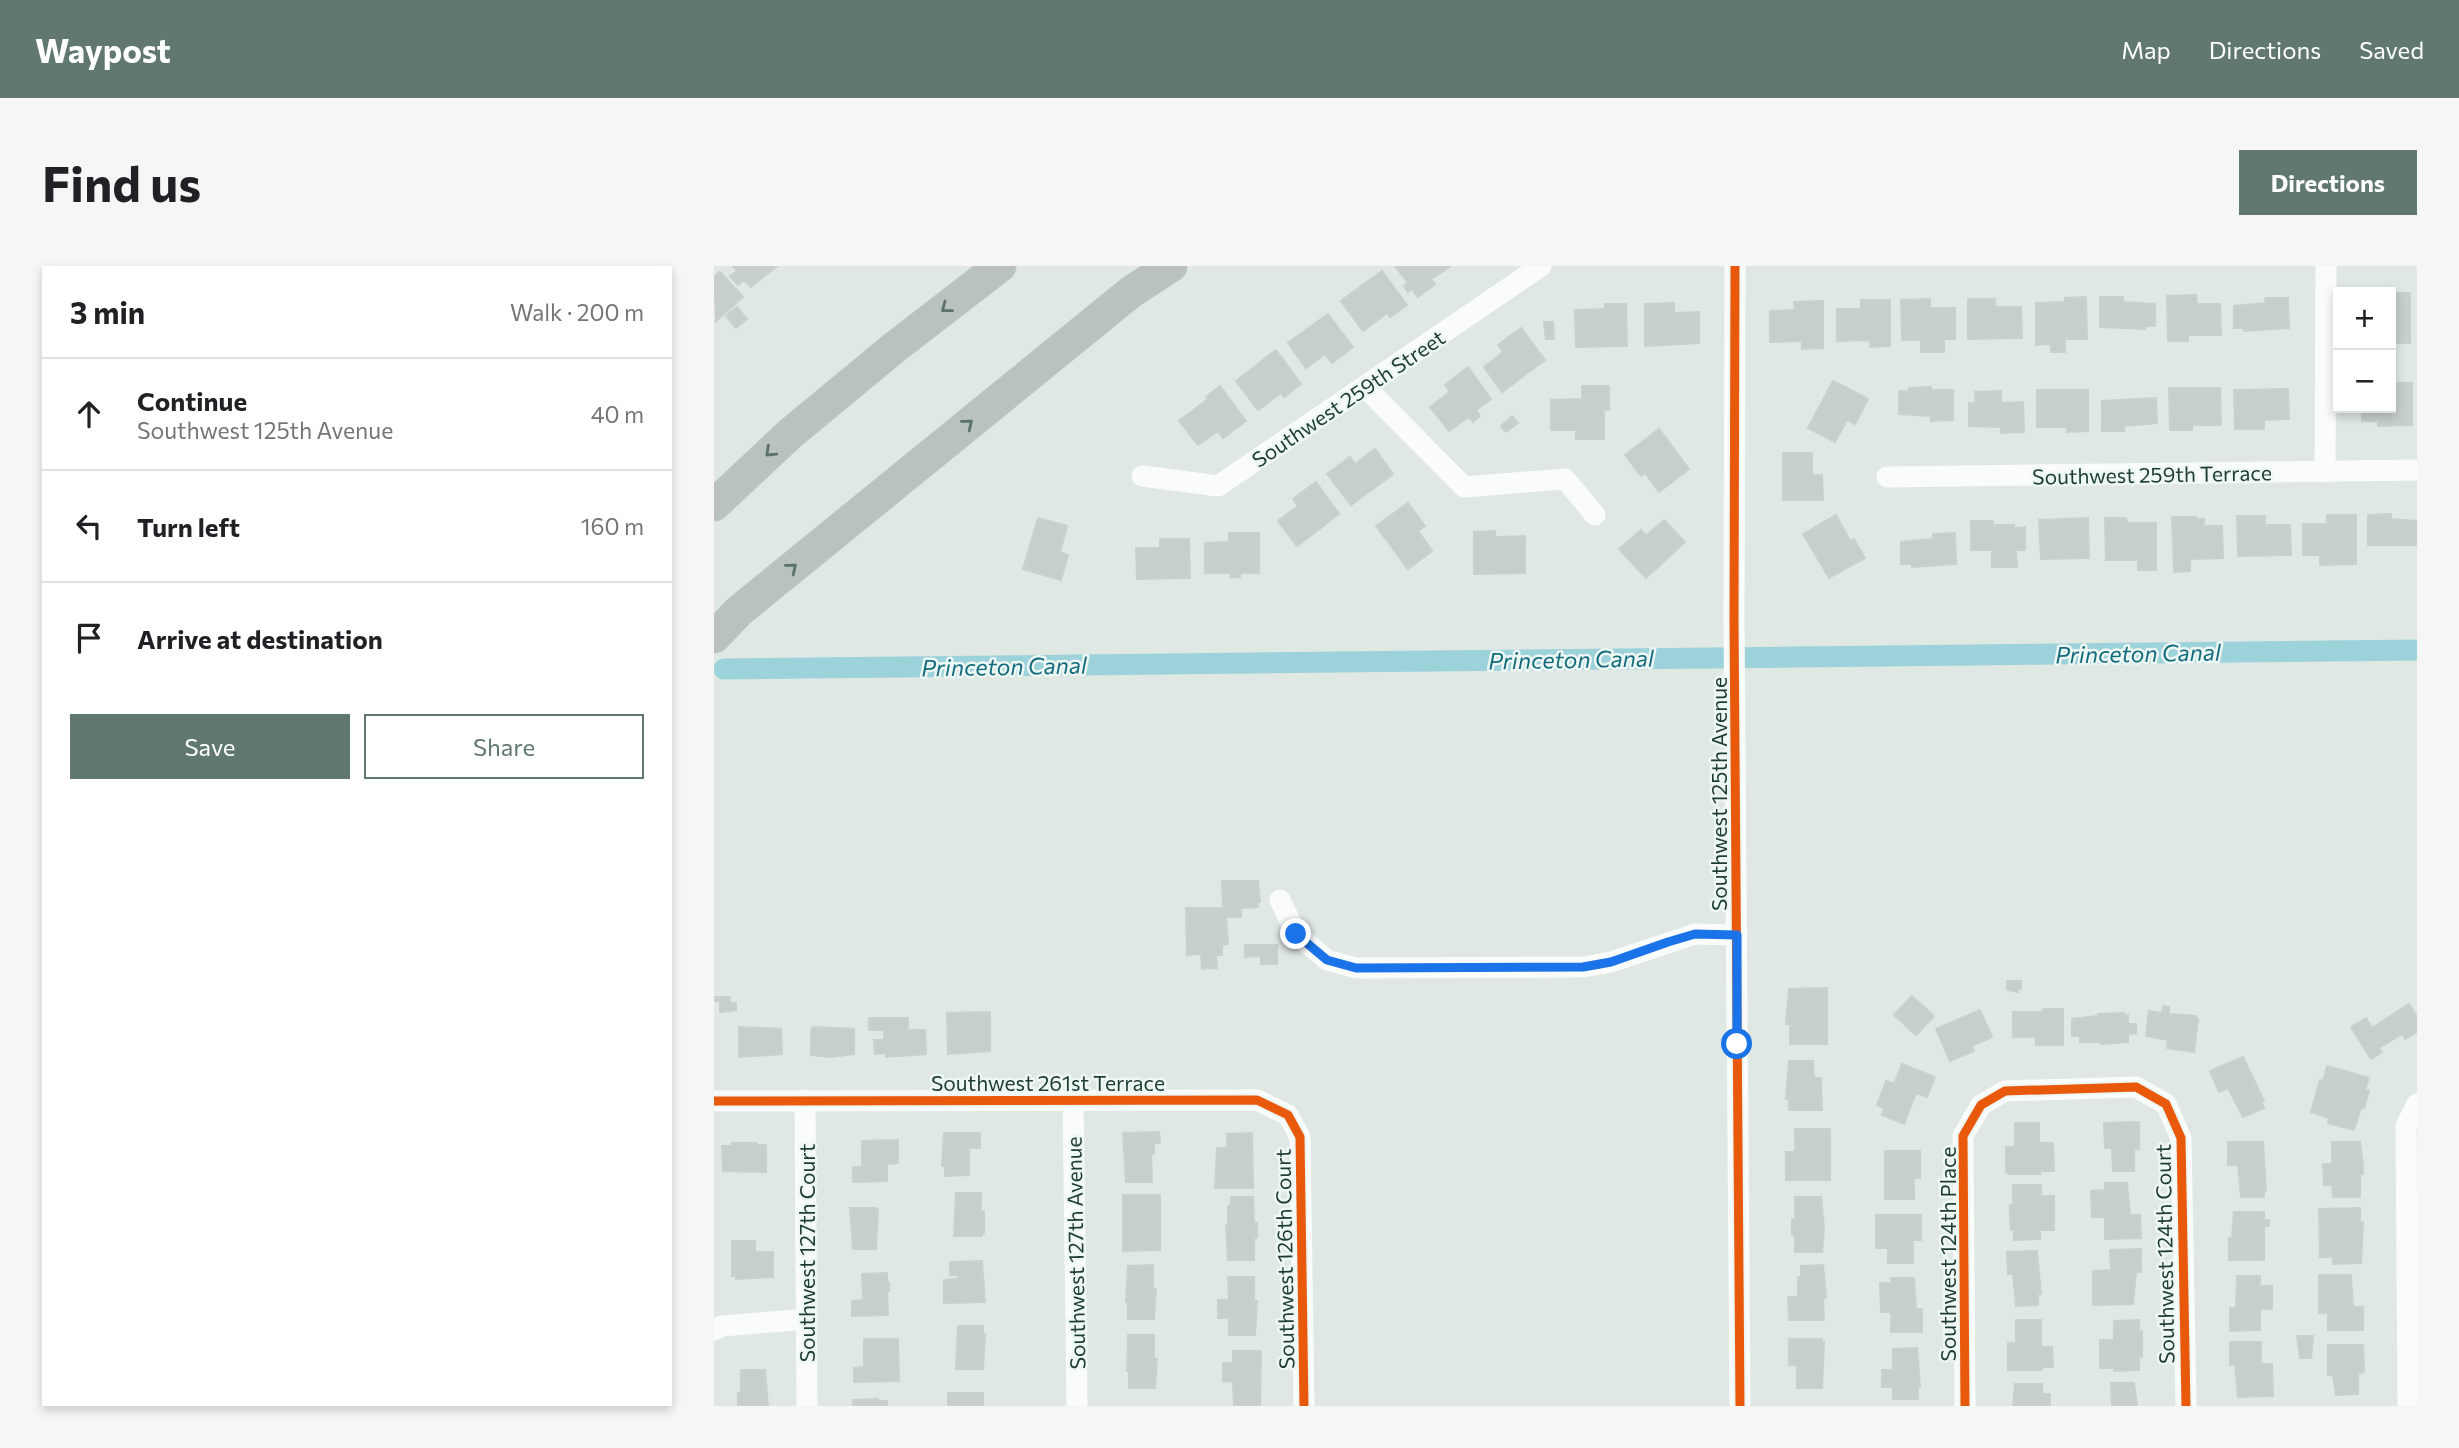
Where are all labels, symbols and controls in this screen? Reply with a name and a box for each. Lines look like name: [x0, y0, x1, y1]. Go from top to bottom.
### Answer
text: Waypost: [35, 29, 171, 70]
text: Map: [2121, 35, 2171, 64]
text: Directions: [2209, 35, 2321, 64]
text: Saved: [2359, 35, 2424, 64]
button: Directions: [2239, 150, 2417, 215]
text: Find us: [42, 152, 201, 212]
map controls: [2333, 287, 2396, 413]
button: +: [2333, 287, 2396, 350]
text: 3 min: [70, 293, 145, 330]
text: Walk · 200 m: [510, 298, 644, 326]
one-way arrow: [941, 299, 953, 312]
street label: Southwest 259th Street: [1247, 324, 1449, 472]
button: −: [2333, 350, 2396, 413]
text: Continue: [137, 385, 247, 416]
icon: ahead: [70, 395, 108, 433]
text: 40 m: [591, 400, 644, 428]
text: Southwest 125th Avenue: [137, 416, 393, 444]
one-way arrow: [960, 419, 972, 432]
one-way arrow: [765, 444, 778, 457]
street label: Southwest 259th Terrace: [2032, 459, 2272, 489]
icon: left: [70, 507, 108, 545]
text: Turn left: [137, 511, 240, 542]
text: 160 m: [581, 512, 644, 540]
one-way arrow: [784, 563, 796, 576]
icon: arrive: [70, 619, 108, 657]
text: Arrive at destination: [137, 623, 383, 654]
water label: Princeton Canal: [2055, 638, 2222, 668]
water label: Princeton Canal: [1488, 644, 1655, 674]
water label: Princeton Canal: [921, 651, 1088, 681]
street label: Southwest 125th Avenue: [1706, 677, 1731, 911]
button: Save: [70, 714, 350, 779]
button: Share: [364, 714, 644, 779]
route end: [1280, 918, 1311, 949]
route start: [1721, 1028, 1752, 1059]
street label: Southwest 261st Terrace: [931, 1070, 1165, 1095]
street label: Southwest 127th Avenue: [1060, 1136, 1090, 1370]
street label: Southwest 127th Court: [794, 1144, 819, 1362]
street label: Southwest 124th Court: [2150, 1144, 2178, 1364]
street label: Southwest 124th Place: [1935, 1146, 1960, 1362]
street label: Southwest 126th Court: [1270, 1149, 1298, 1369]

